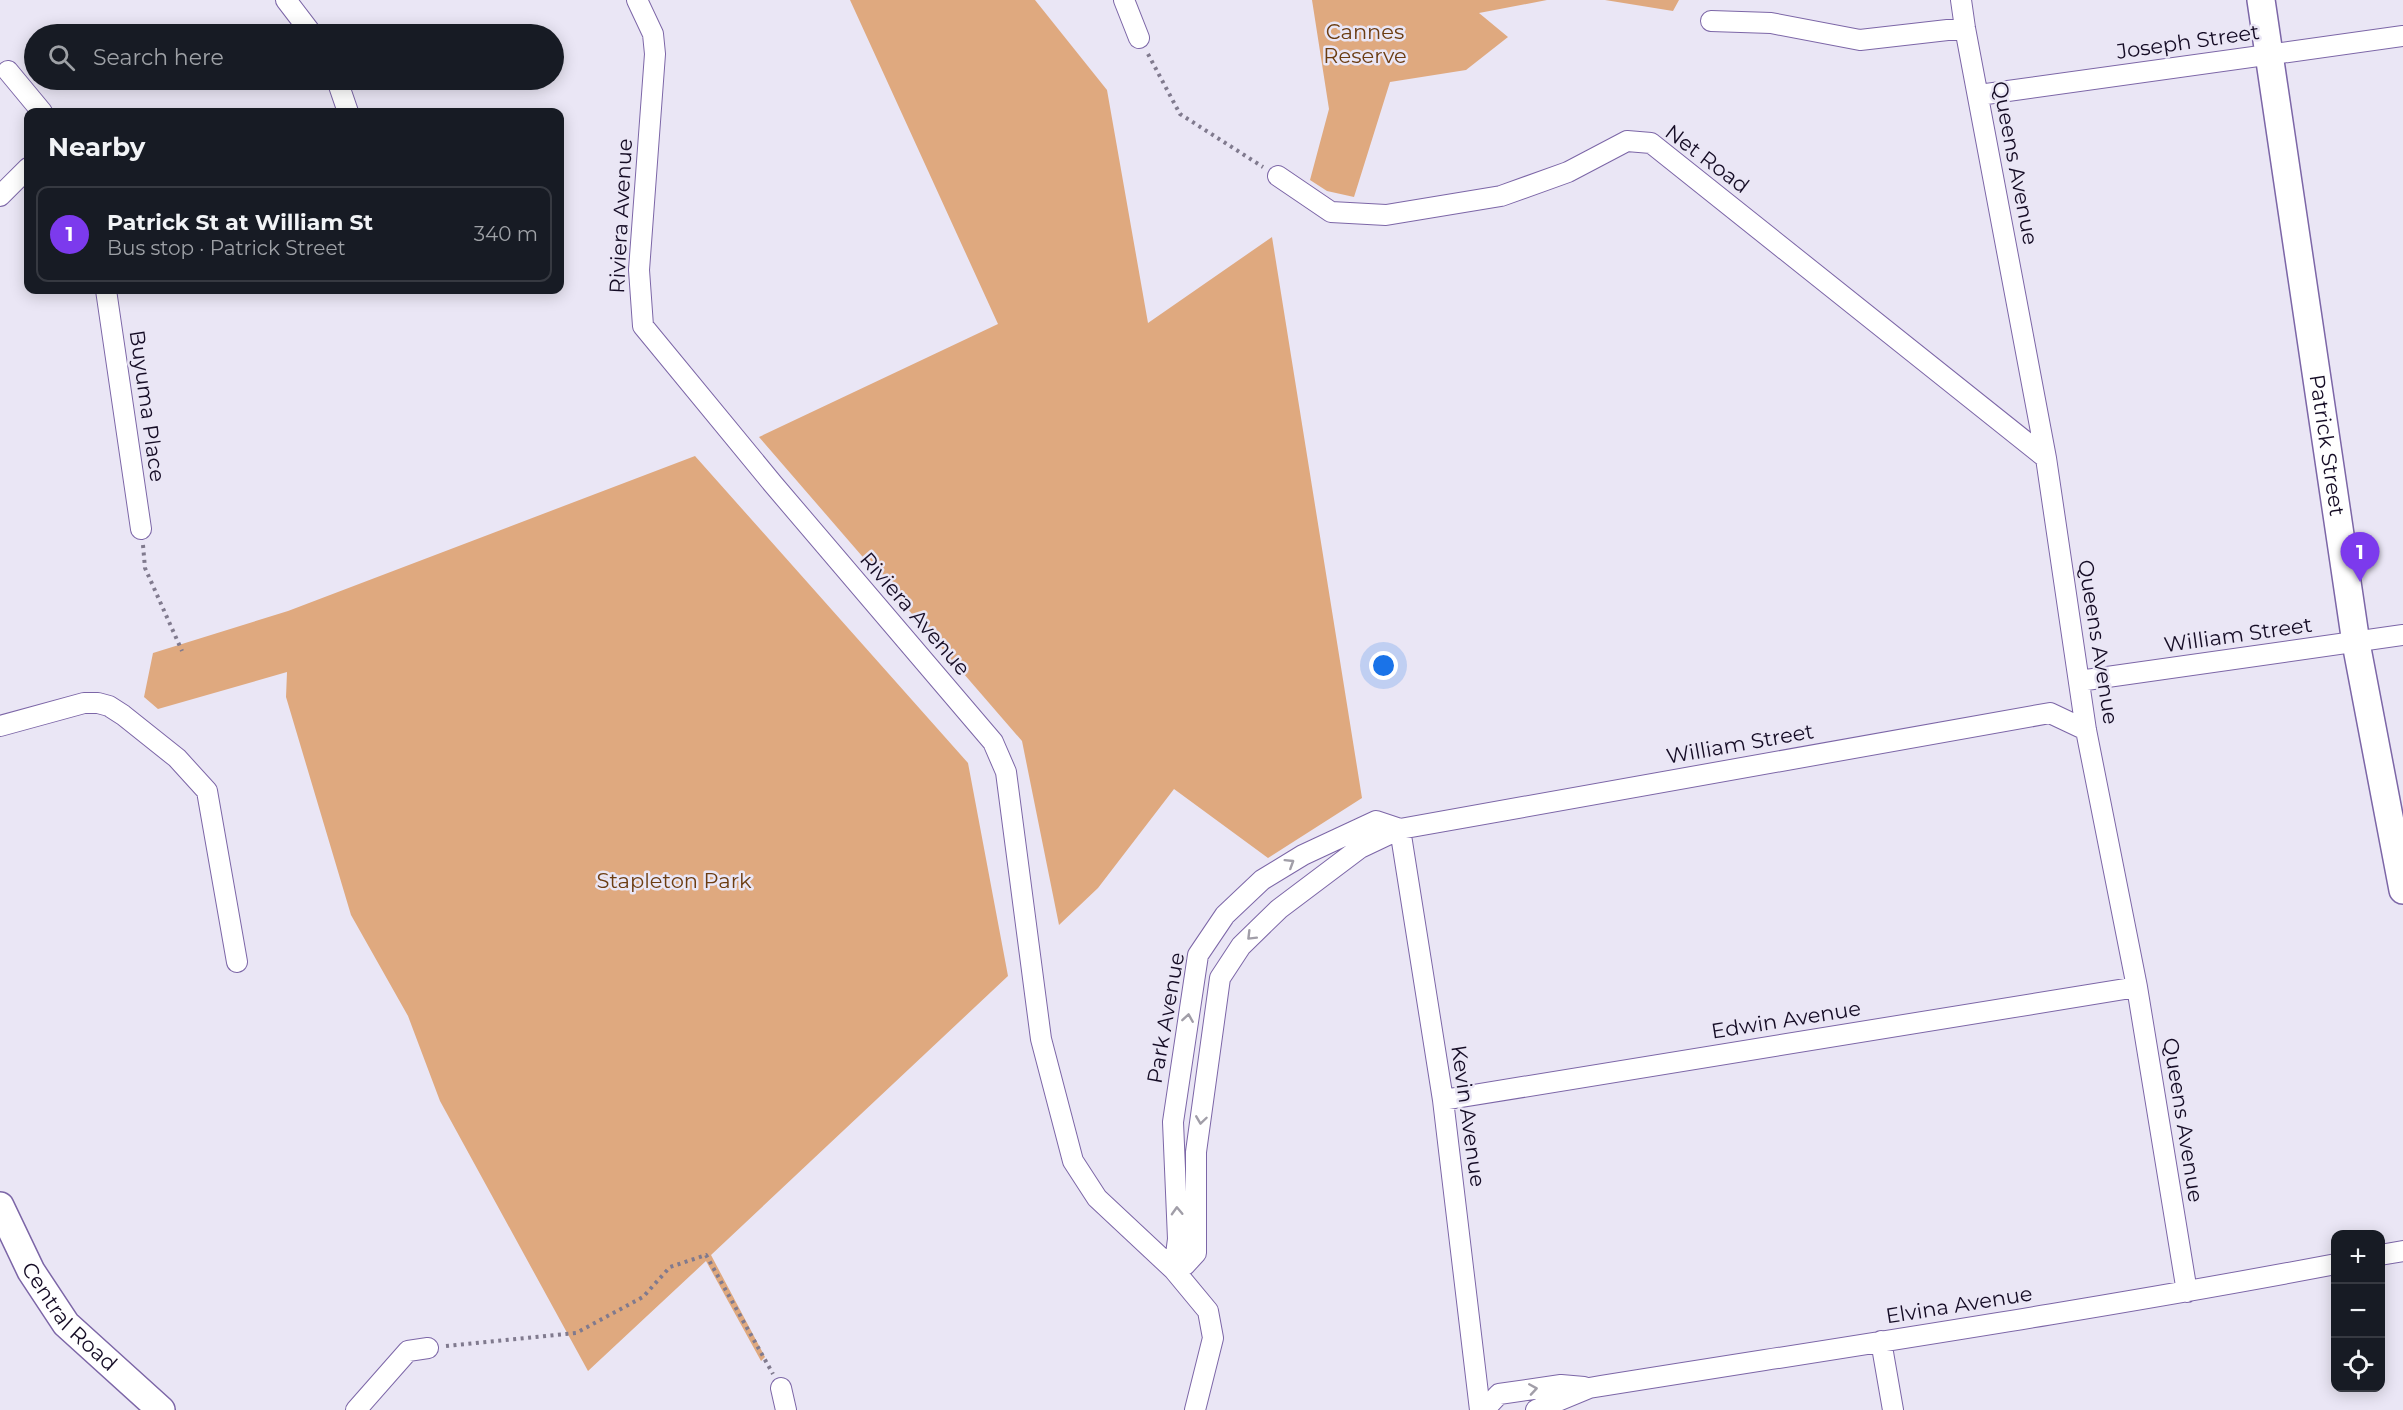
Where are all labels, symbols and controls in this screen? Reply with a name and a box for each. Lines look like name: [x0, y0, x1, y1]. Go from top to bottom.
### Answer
park label: Cannes Reserve: [1323, 19, 1407, 68]
street label: Joseph Street: [2114, 19, 2261, 64]
search box: [24, 24, 564, 90]
icon: search: [45, 41, 78, 74]
text: Search here: [93, 44, 224, 71]
street label: Queens Avenue: [1987, 79, 2044, 247]
street label: Net Road: [1660, 119, 1754, 198]
text: Nearby: [48, 131, 145, 163]
street label: Riviera Avenue: [604, 138, 637, 294]
text: Patrick St at William St: [107, 209, 373, 236]
text: 1: [66, 222, 73, 246]
text: 340 m: [474, 222, 538, 246]
text: Bus stop · Patrick Street: [107, 236, 346, 260]
street label: Buyuma Place: [124, 328, 171, 483]
street label: Patrick Street: [2304, 373, 2350, 518]
pin: 1: [2340, 532, 2380, 582]
street label: Riviera Avenue: [855, 547, 976, 680]
street label: Queens Avenue: [2073, 558, 2124, 726]
street label: William Street: [2162, 612, 2314, 657]
your location: [1369, 651, 1398, 680]
street label: William Street: [1664, 718, 1816, 769]
one-way arrow: [1283, 860, 1294, 871]
park label: Stapleton Park: [597, 868, 752, 893]
one-way arrow: [1248, 929, 1259, 940]
street label: Park Avenue: [1142, 950, 1189, 1085]
street label: Edwin Avenue: [1709, 995, 1863, 1044]
one-way arrow: [1182, 1013, 1194, 1022]
street label: Queens Avenue: [2158, 1036, 2209, 1204]
street label: Kevin Avenue: [1446, 1043, 1491, 1188]
one-way arrow: [1195, 1115, 1207, 1124]
one-way arrow: [1170, 1207, 1183, 1216]
map controls: [2331, 1230, 2385, 1392]
button: +: [2331, 1230, 2385, 1284]
street label: Central Road: [17, 1258, 122, 1376]
street label: Elvina Avenue: [1884, 1281, 2034, 1328]
button: −: [2331, 1284, 2385, 1338]
button: locate: [2331, 1338, 2385, 1392]
one-way arrow: [1529, 1384, 1538, 1396]

